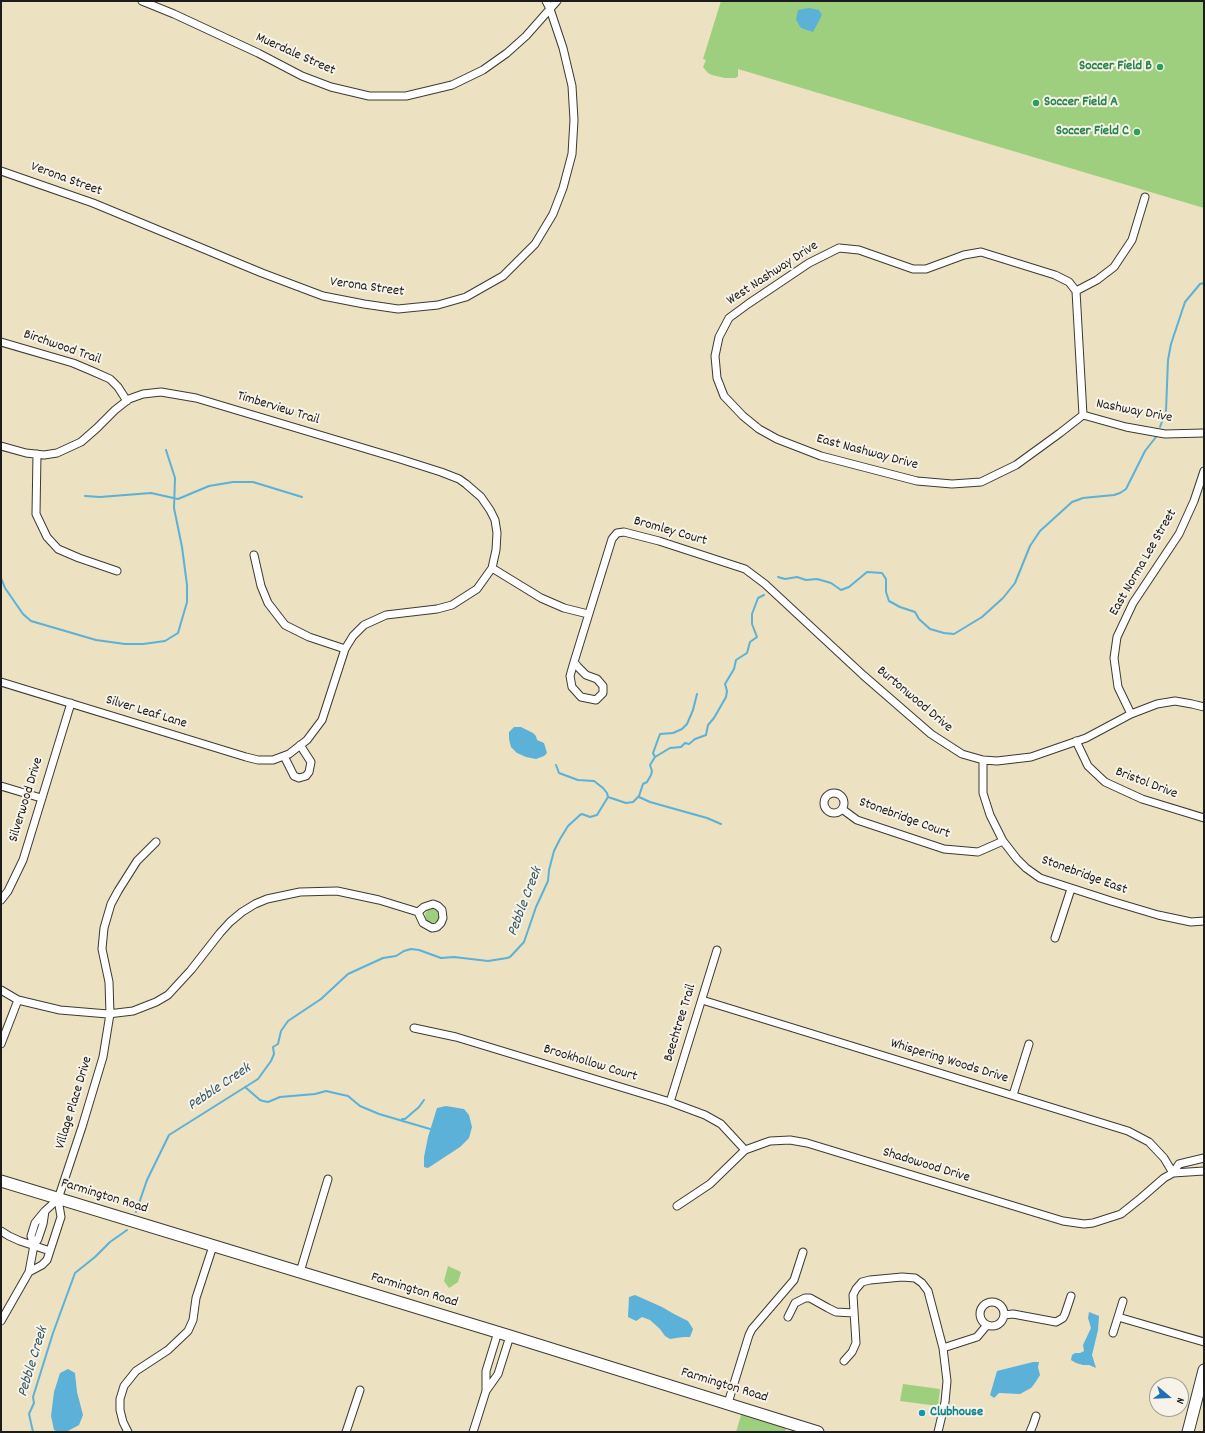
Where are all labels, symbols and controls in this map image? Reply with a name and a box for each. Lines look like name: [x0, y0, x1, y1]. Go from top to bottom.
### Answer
street label: Muerdale Street: [253, 30, 337, 80]
place label: Soccer Field B: [1079, 59, 1152, 75]
marker: Soccer Field B: [1155, 62, 1165, 72]
place label: Soccer Field A: [1044, 95, 1118, 111]
marker: Soccer Field A: [1031, 98, 1041, 108]
place label: Soccer Field C: [1056, 124, 1129, 140]
marker: Soccer Field C: [1132, 127, 1142, 137]
street label: Verona Street: [28, 159, 104, 201]
street label: West Nashway Drive: [724, 238, 822, 310]
street label: Verona Street: [329, 274, 405, 302]
street label: Birchwood Trail: [21, 327, 103, 369]
street label: Timberview Trail: [235, 389, 321, 429]
street label: Nashway Drive: [1094, 396, 1174, 428]
street label: East Nashway Drive: [814, 431, 920, 475]
street label: East Norma Lee Street: [1107, 507, 1181, 619]
street label: Bromley Court: [631, 514, 709, 550]
street label: Burtonwood Drive: [873, 663, 955, 737]
street label: Silver Leaf Lane: [103, 693, 189, 733]
street label: Silverwood Drive: [6, 756, 48, 844]
street label: Bristol Drive: [1113, 764, 1179, 804]
street label: Stonebridge Court: [856, 795, 952, 843]
street label: Stonebridge East: [1039, 853, 1129, 899]
water label: Pebble Creek: [505, 865, 547, 939]
street label: Beechtree Trail: [661, 982, 701, 1064]
street label: Whispering Woods Drive: [888, 1036, 1010, 1088]
street label: Brookhollow Court: [541, 1042, 639, 1086]
street label: Village Place Drive: [53, 1055, 97, 1151]
water label: Pebble Creek: [185, 1060, 255, 1116]
street label: Shadowood Drive: [880, 1145, 972, 1187]
street label: Farmington Road: [58, 1176, 150, 1218]
street label: Farmington Road: [368, 1270, 460, 1312]
water label: Pebble Creek: [15, 1325, 53, 1399]
street label: Farmington Road: [678, 1365, 770, 1407]
north arrow: [1149, 1377, 1189, 1417]
text: N: [1171, 1395, 1188, 1406]
place label: Clubhouse: [930, 1405, 983, 1421]
marker: Clubhouse: [917, 1408, 927, 1418]

